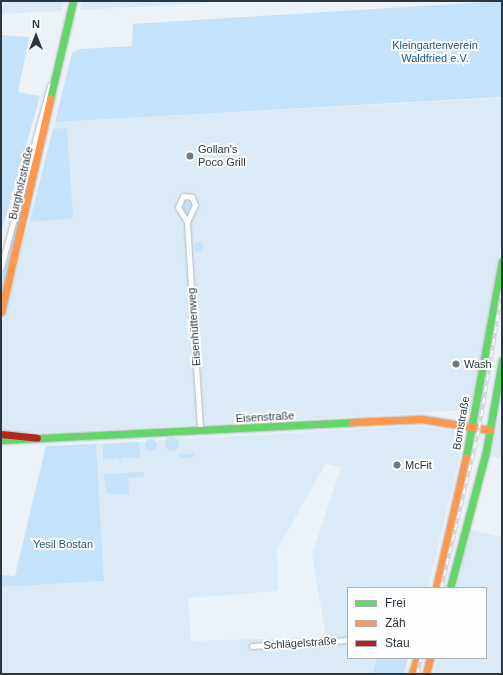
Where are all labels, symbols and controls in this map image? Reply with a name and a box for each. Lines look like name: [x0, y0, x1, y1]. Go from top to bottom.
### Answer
north arrow: [16, 16, 56, 56]
text: N: [32, 18, 40, 30]
park label: Kleingartenverein Waldfried e.V.: [392, 39, 478, 65]
place label: Gollan's Poco Grill: [198, 143, 246, 169]
street label: Burgholzstraße: [6, 145, 36, 221]
marker: Gollan's Poco Grill: [185, 151, 195, 161]
street label: Eisenhüttenweg: [185, 287, 203, 367]
place label: Wash: [464, 357, 492, 371]
marker: Wash: [451, 359, 461, 369]
street label: Bornstraße: [450, 395, 472, 451]
street label: Eisenstraße: [235, 409, 295, 425]
place label: McFit: [405, 458, 432, 472]
marker: McFit: [392, 460, 402, 470]
park label: Yesil Bostan: [33, 537, 93, 551]
legend: [347, 587, 487, 659]
text: Frei: [385, 596, 406, 610]
text: Zäh: [385, 616, 406, 630]
street label: Schlägelstraße: [263, 634, 337, 652]
text: Stau: [385, 636, 410, 650]

